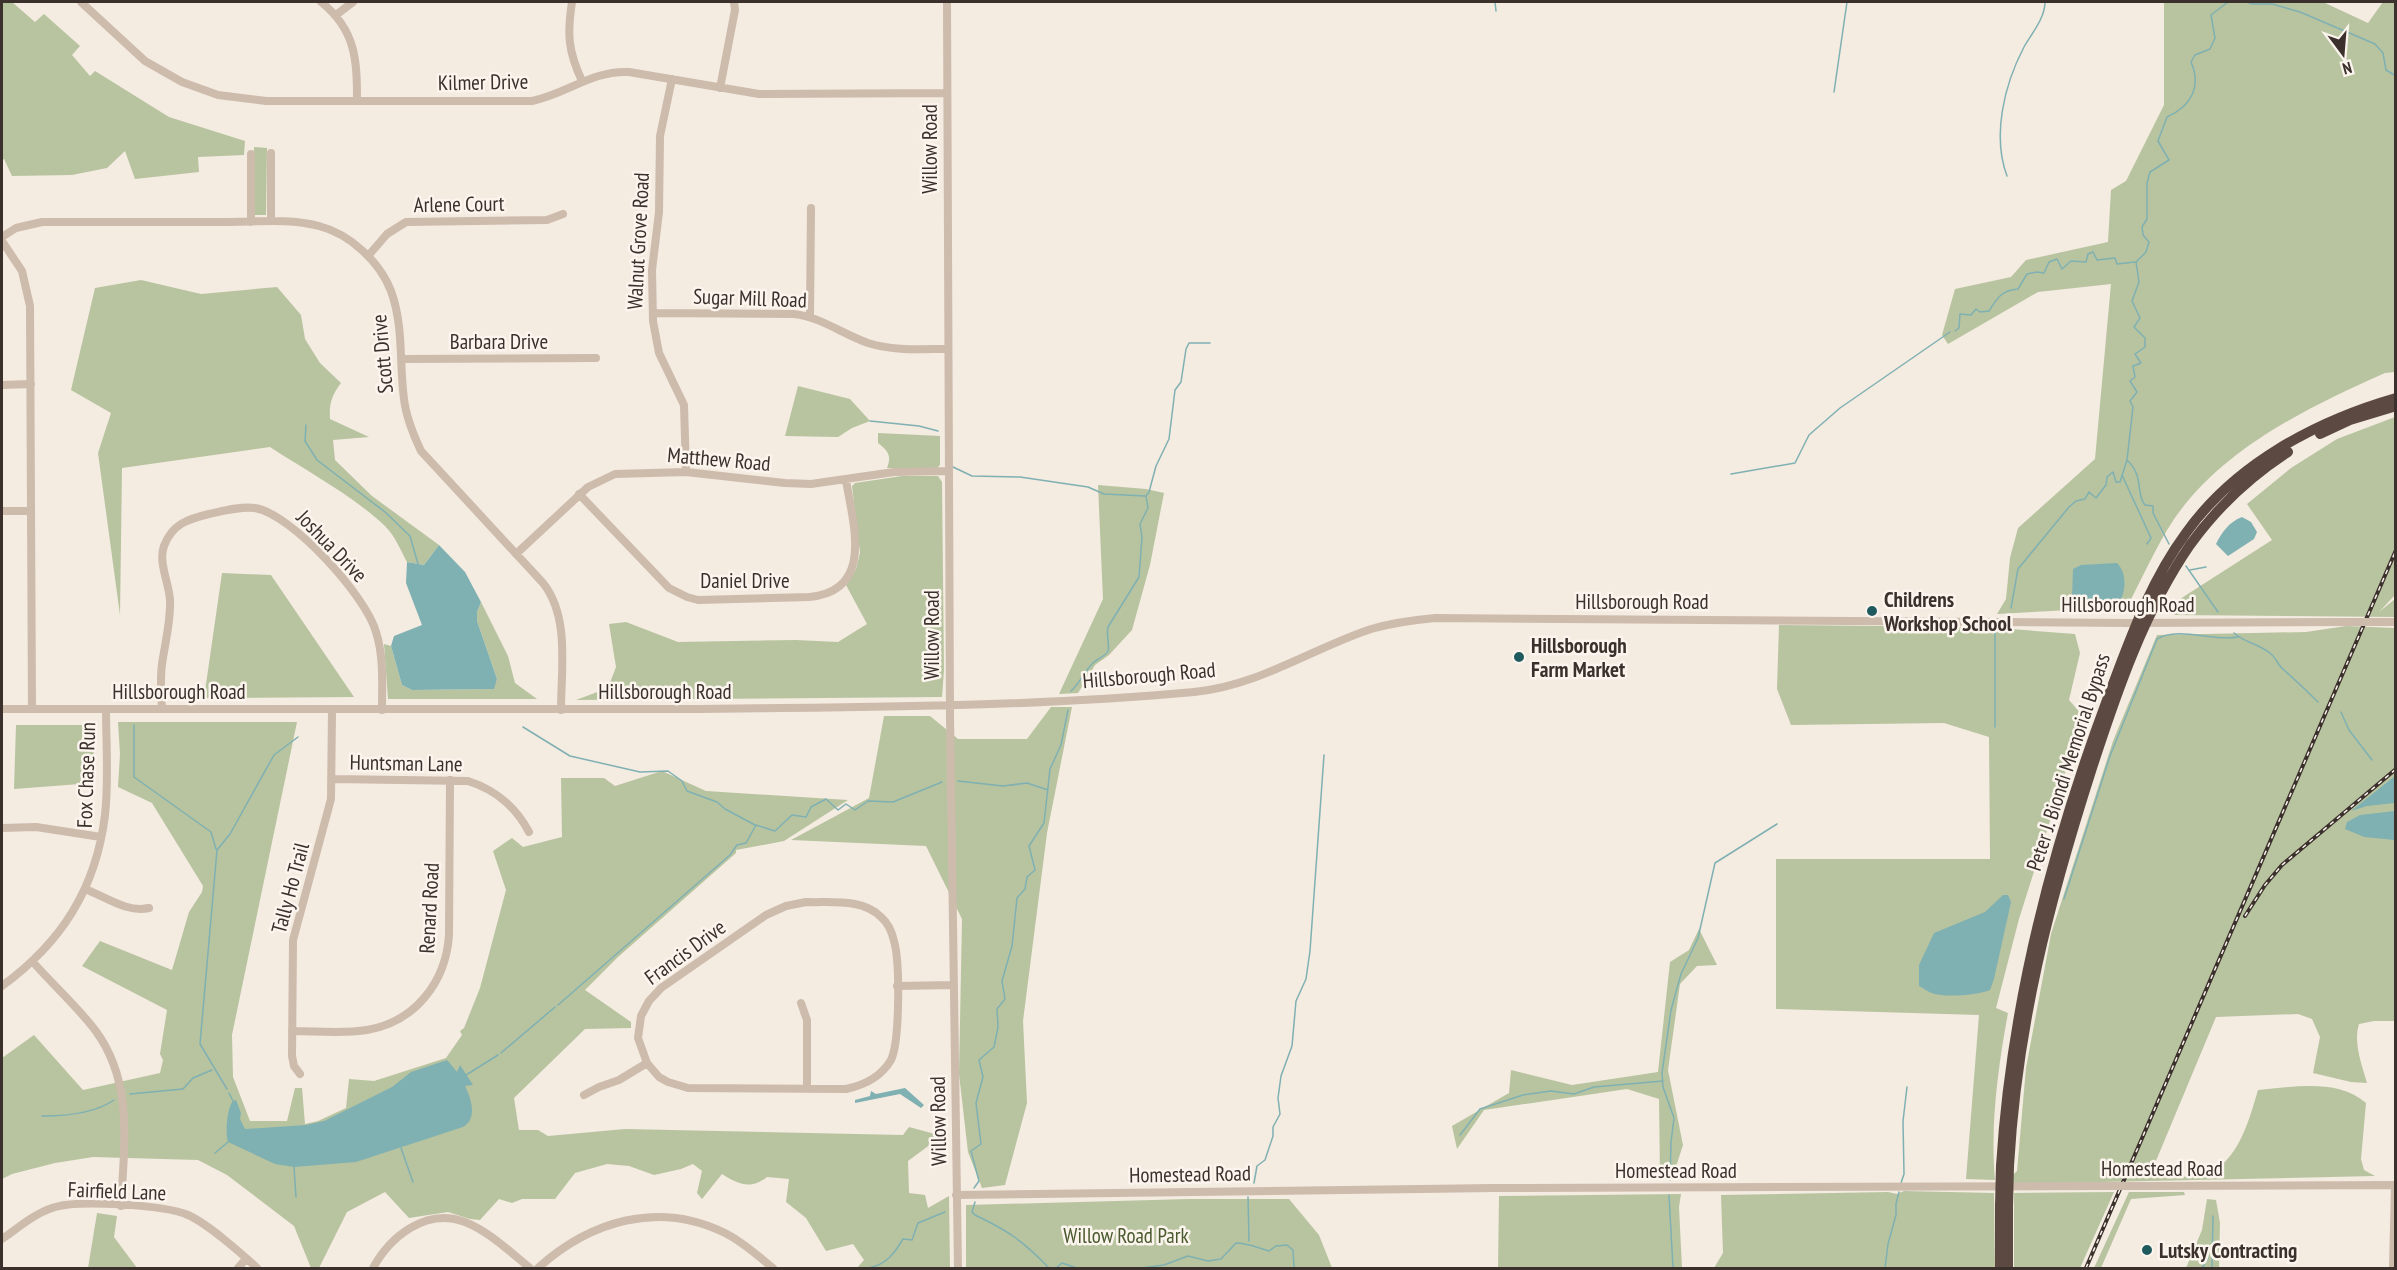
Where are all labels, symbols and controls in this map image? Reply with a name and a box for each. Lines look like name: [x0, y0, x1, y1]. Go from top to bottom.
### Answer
north arrow: [2313, 24, 2373, 84]
text: N: [2340, 58, 2354, 79]
street label: Kilmer Drive: [438, 68, 528, 96]
street label: Willow Road: [916, 104, 943, 194]
street label: Walnut Grove Road: [621, 172, 655, 310]
street label: Arlene Court: [413, 190, 505, 218]
street label: Sugar Mill Road: [693, 283, 807, 313]
street label: Scott Drive: [365, 313, 399, 395]
street label: Barbara Drive: [450, 328, 548, 355]
street label: Matthew Road: [666, 441, 772, 477]
street label: Joshua Drive: [290, 503, 373, 588]
street label: Daniel Drive: [700, 567, 790, 594]
place label: Childrens Workshop School: [1883, 586, 2013, 637]
street label: Hillsborough Road: [1575, 588, 1709, 615]
street label: Willow Road: [918, 590, 945, 680]
street label: Hillsborough Road: [2061, 591, 2195, 618]
marker: Childrens Workshop School: [1865, 604, 1879, 618]
place label: Hillsborough Farm Market: [1531, 632, 1627, 683]
marker: Hillsborough Farm Market: [1512, 650, 1526, 664]
street label: Peter J. Biondi Memorial Bypass: [2020, 650, 2116, 874]
street label: Hillsborough Road: [1081, 656, 1217, 694]
street label: Hillsborough Road: [112, 678, 246, 705]
street label: Hillsborough Road: [598, 678, 732, 705]
street label: Fox Chase Run: [71, 722, 101, 828]
street label: Huntsman Lane: [349, 749, 463, 777]
street label: Tally Ho Trail: [265, 840, 315, 936]
street label: Renard Road: [413, 862, 445, 954]
street label: Francis Drive: [639, 914, 731, 990]
street label: Willow Road: [924, 1076, 952, 1166]
street label: Homestead Road: [2101, 1155, 2223, 1182]
street label: Homestead Road: [1615, 1157, 1737, 1184]
street label: Homestead Road: [1129, 1159, 1251, 1189]
street label: Fairfield Lane: [67, 1176, 167, 1206]
park label: Willow Road Park: [1063, 1222, 1189, 1249]
place label: Lutsky Contracting: [2159, 1237, 2297, 1264]
marker: Lutsky Contracting: [2140, 1243, 2154, 1257]

